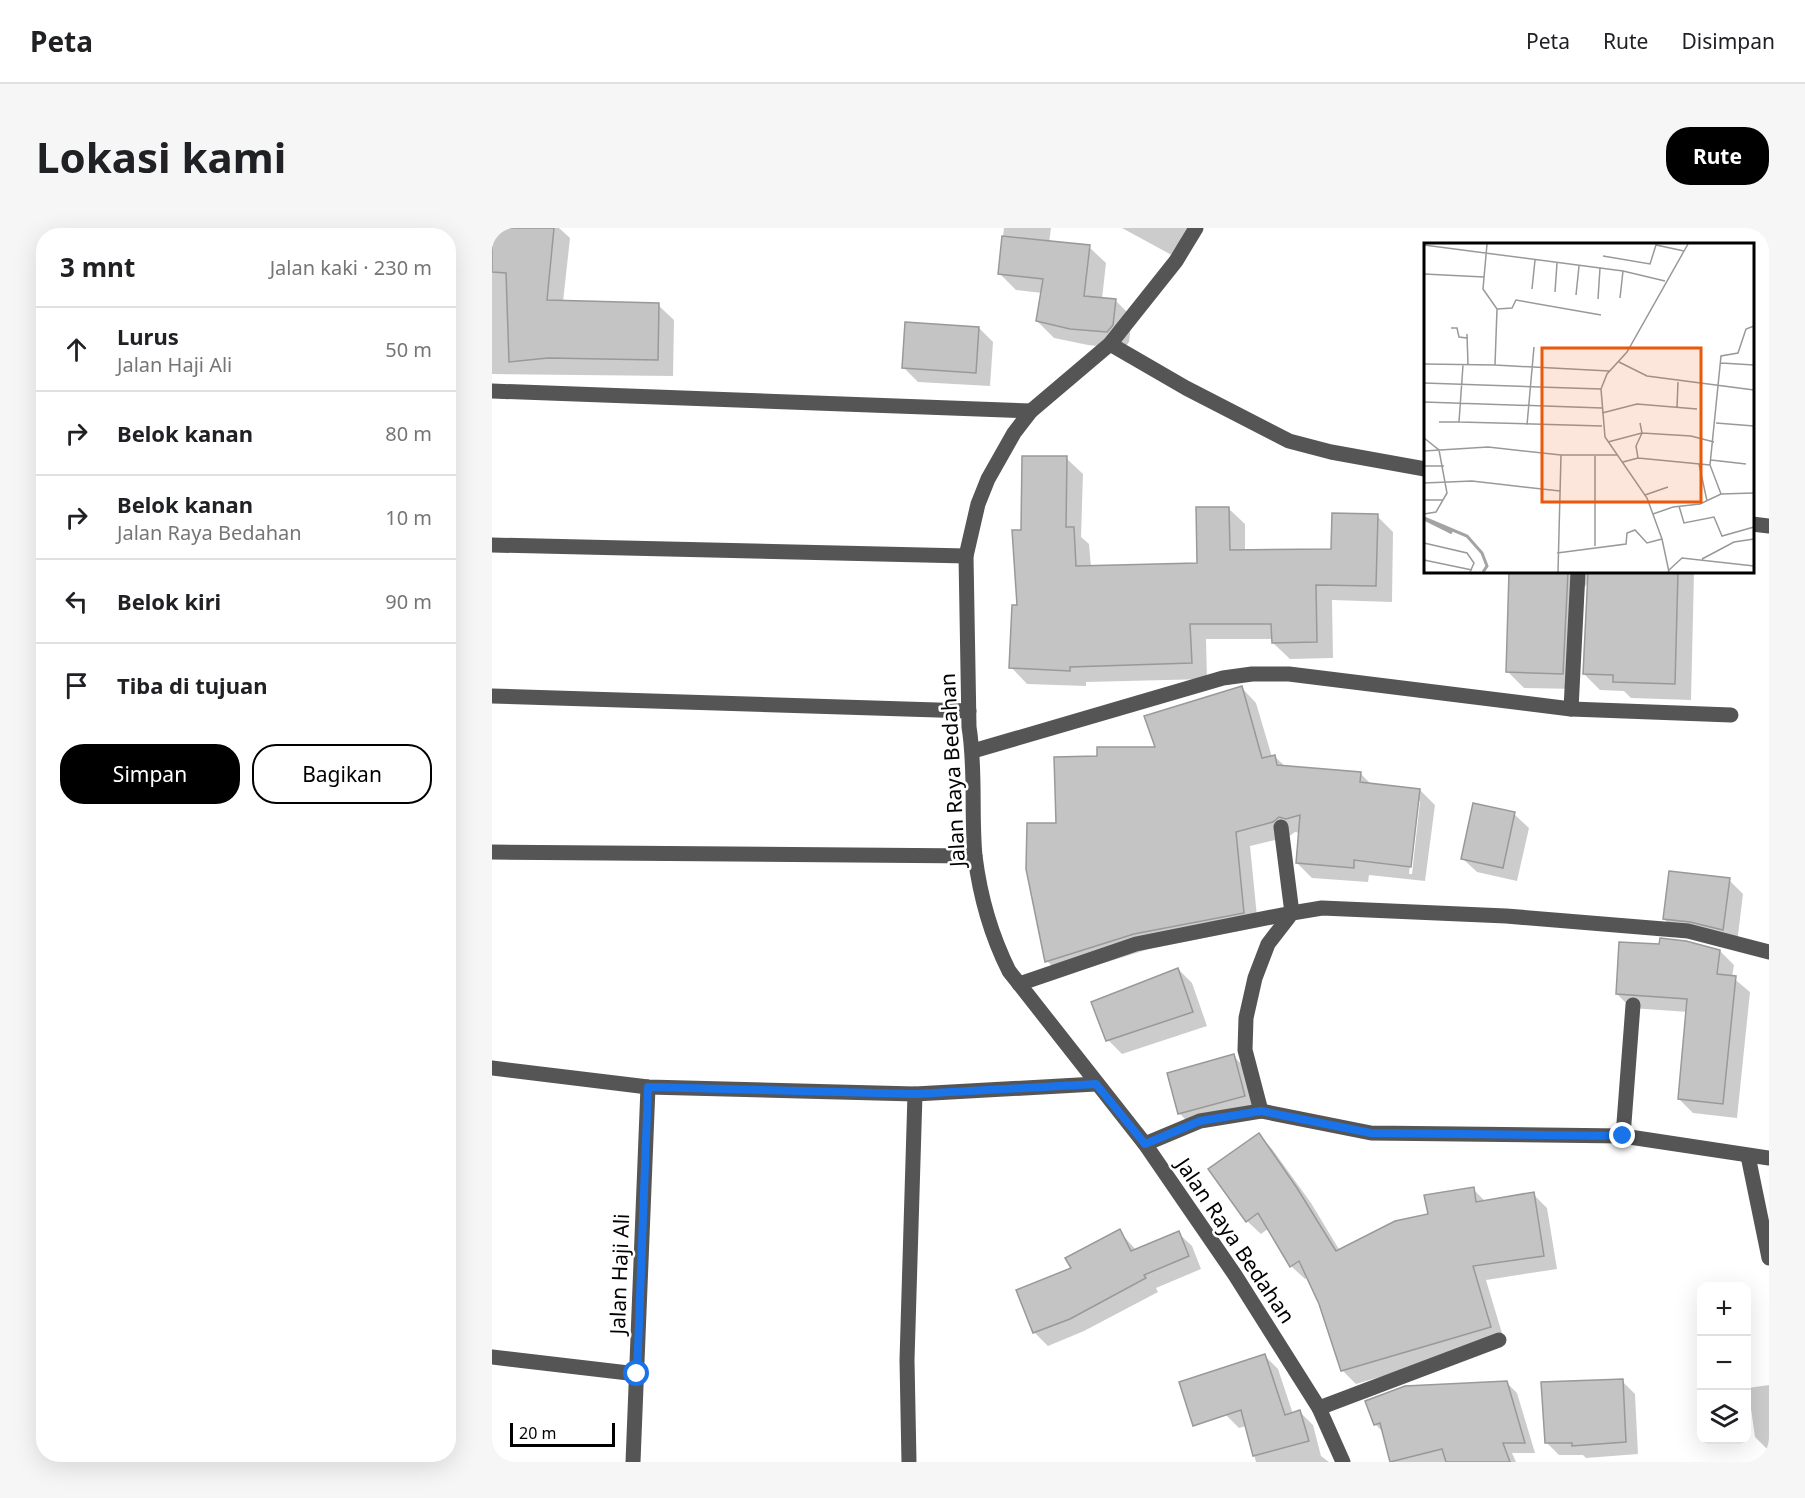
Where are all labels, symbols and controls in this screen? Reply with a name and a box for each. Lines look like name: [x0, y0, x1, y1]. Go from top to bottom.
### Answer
text: Peta: [30, 22, 93, 60]
text: Peta: [1526, 27, 1570, 55]
text: Rute: [1603, 27, 1648, 55]
text: Disimpan: [1681, 27, 1775, 55]
button: Rute: [1666, 127, 1769, 185]
text: Lokasi kami: [36, 128, 286, 185]
inset map: [1424, 243, 1754, 573]
text: 3 mnt: [60, 249, 135, 285]
text: Jalan kaki · 230 m: [270, 254, 432, 281]
text: Lurus: [117, 321, 179, 351]
icon: ahead: [60, 333, 93, 366]
text: 50 m: [385, 336, 432, 363]
text: Jalan Haji Ali: [117, 351, 232, 378]
icon: right: [60, 417, 93, 450]
text: Belok kanan: [117, 418, 253, 448]
text: 80 m: [385, 420, 432, 447]
text: Belok kanan: [117, 489, 253, 519]
icon: right: [60, 501, 93, 534]
text: 10 m: [385, 504, 432, 531]
text: Jalan Raya Bedahan: [117, 519, 302, 546]
icon: left: [60, 585, 93, 618]
text: Belok kiri: [117, 586, 221, 616]
text: 90 m: [385, 588, 432, 615]
icon: arrive: [60, 669, 93, 702]
text: Tiba di tujuan: [117, 670, 267, 700]
street label: Jalan Raya Bedahan: [933, 673, 971, 870]
button: Simpan: [60, 744, 240, 804]
button: Bagikan: [252, 744, 432, 804]
route end: [1609, 1122, 1635, 1148]
street label: Jalan Raya Bedahan: [1169, 1151, 1302, 1329]
street label: Jalan Haji Ali: [603, 1213, 635, 1337]
map controls: [1697, 1282, 1751, 1444]
button: +: [1697, 1282, 1751, 1336]
button: −: [1697, 1336, 1751, 1390]
route start: [623, 1360, 649, 1386]
button: layers: [1697, 1390, 1751, 1444]
scale bar: [510, 1420, 615, 1448]
text: 20 m: [519, 1422, 556, 1444]

